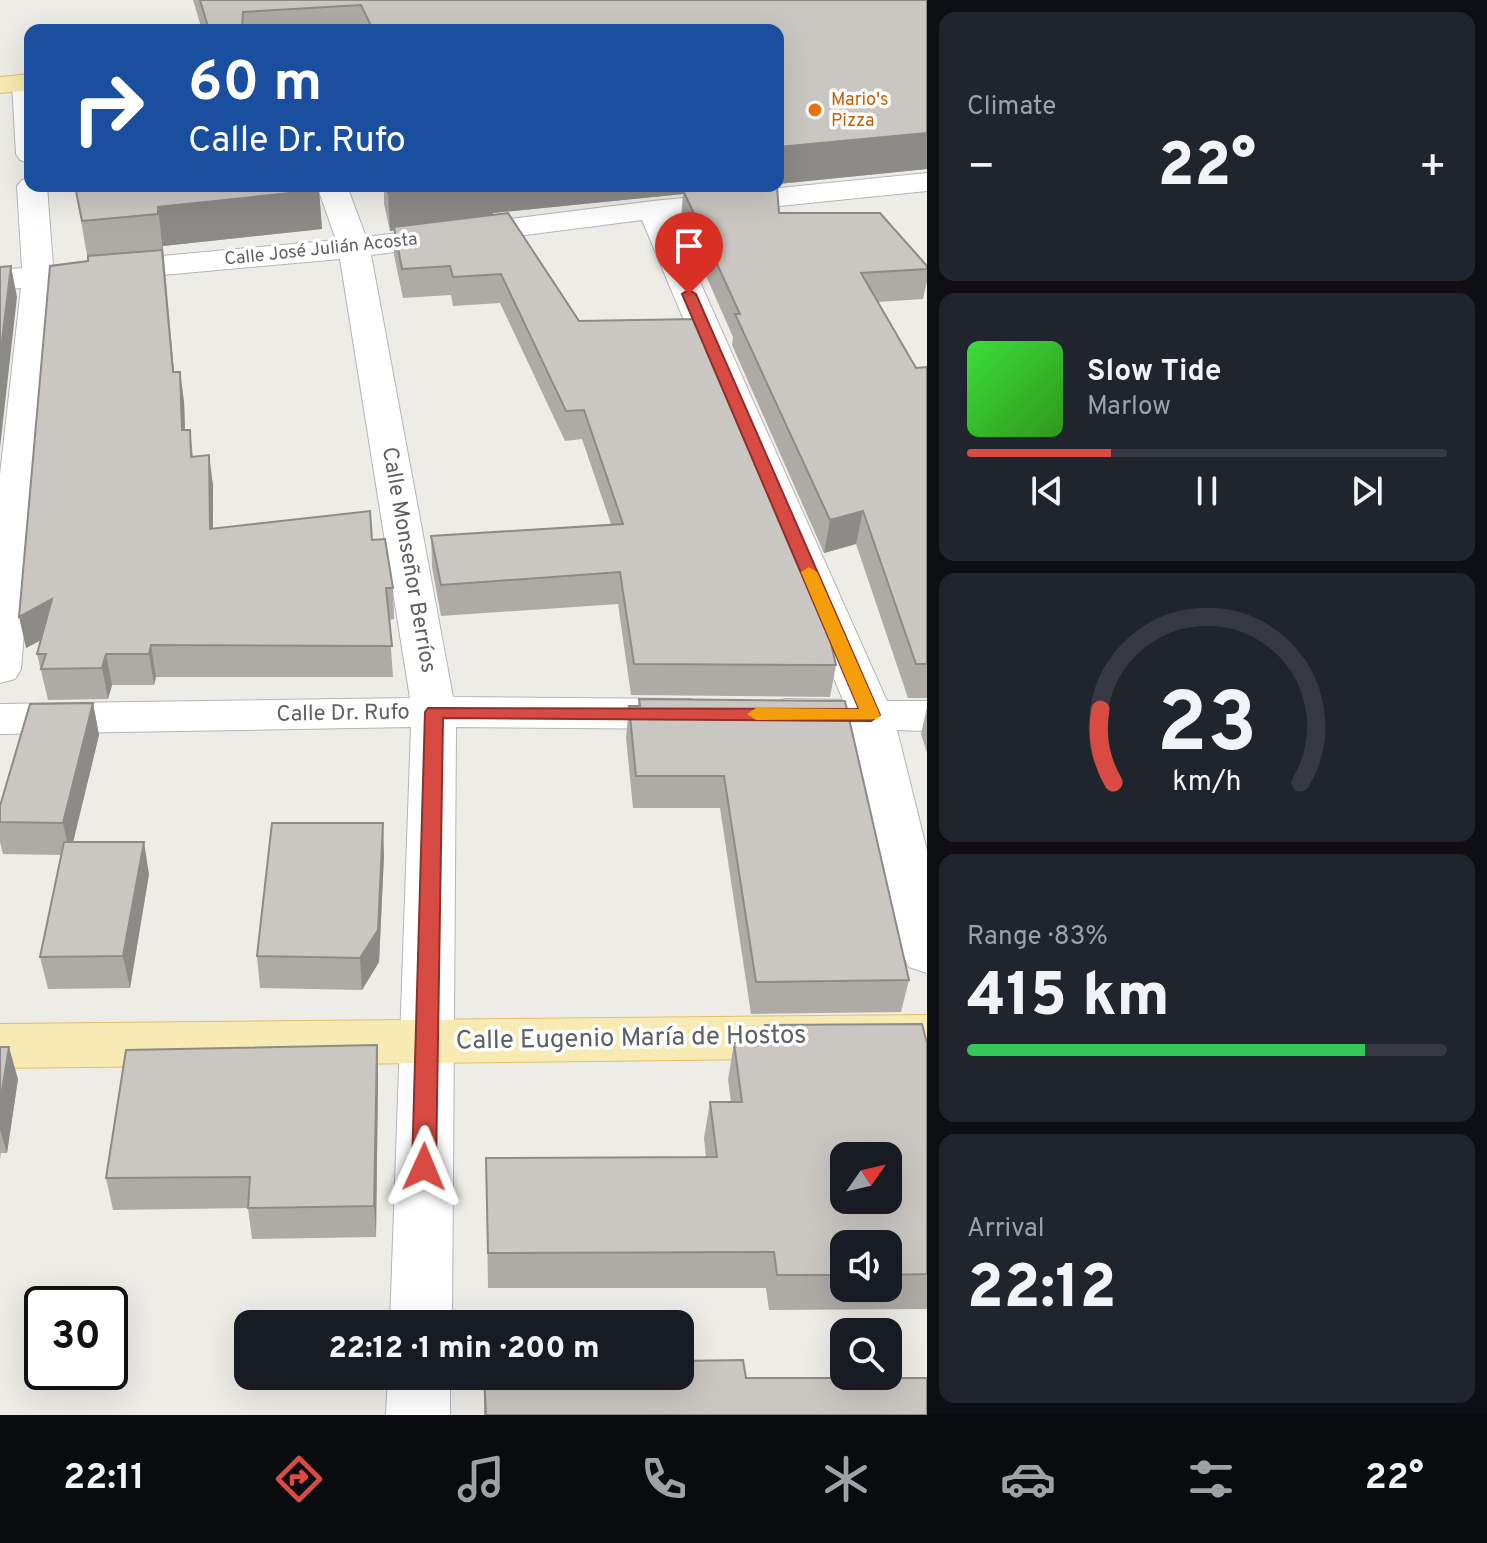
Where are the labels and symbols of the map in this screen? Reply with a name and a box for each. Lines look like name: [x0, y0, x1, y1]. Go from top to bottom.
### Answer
place label: Mario's Pizza: [831, 89, 888, 133]
marker: Mario's Pizza: [806, 101, 824, 119]
pin: [655, 212, 723, 294]
street label: Calle José Julián Acosta: [223, 228, 419, 272]
street label: Calle Monseñor Berríos: [375, 445, 441, 675]
street label: Calle Dr. Rufo: [276, 699, 410, 729]
street label: Calle Eugenio María de Hostos: [455, 1019, 807, 1059]
position arrow: [382, 1125, 466, 1209]
north arrow: [830, 1142, 902, 1214]
speed limit sign: 30: [24, 1286, 128, 1390]

